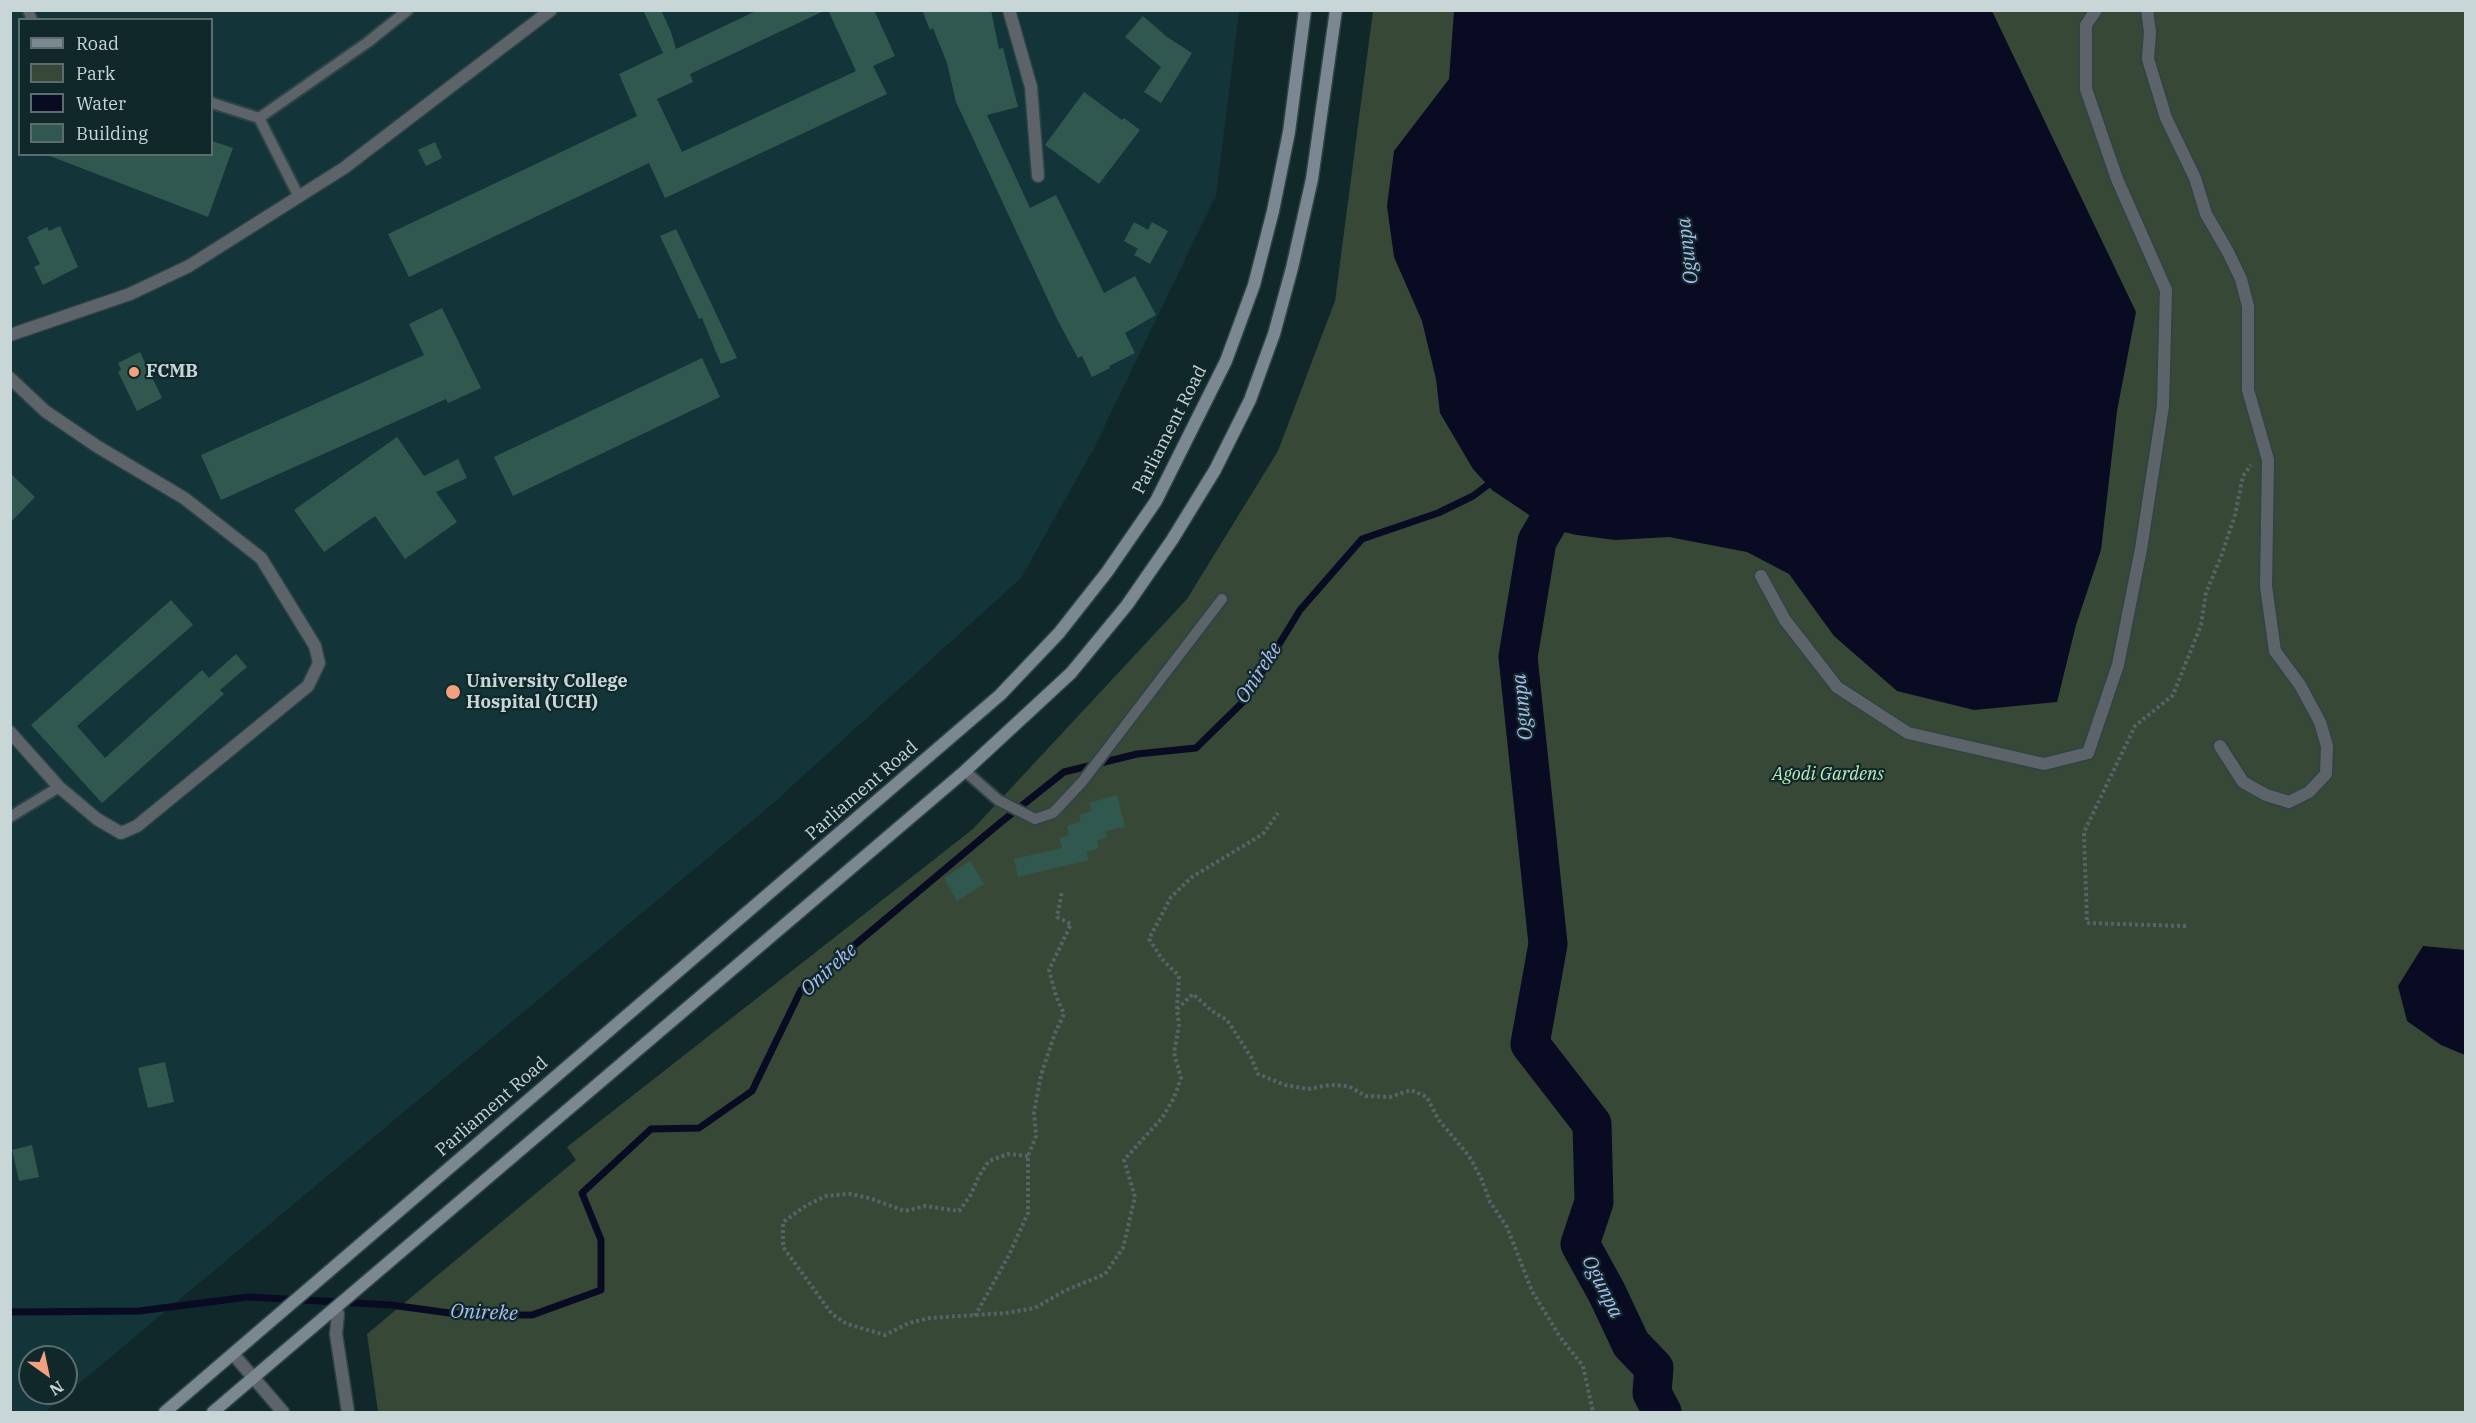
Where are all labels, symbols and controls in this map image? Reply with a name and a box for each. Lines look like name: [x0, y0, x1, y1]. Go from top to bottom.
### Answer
legend: [18, 18, 213, 156]
text: Road: [76, 32, 119, 55]
text: Park: [76, 62, 115, 85]
text: Water: [76, 92, 126, 115]
text: Building: [76, 122, 148, 145]
water label: Ogunpa: [1672, 216, 1704, 286]
place label: FCMB: [146, 361, 198, 383]
street label: Parliament Road: [1128, 362, 1212, 498]
marker: FCMB: [127, 365, 141, 379]
water label: Onireke: [1230, 638, 1288, 708]
place label: University College Hospital (UCH): [466, 671, 628, 714]
water label: Ogunpa: [1508, 672, 1538, 742]
marker: University College Hospital (UCH): [444, 683, 462, 701]
street label: Parliament Road: [802, 736, 922, 846]
park label: Agodi Gardens: [1772, 764, 1884, 786]
water label: Onireke: [796, 938, 862, 1002]
street label: Parliament Road: [432, 1052, 552, 1162]
water label: Ogunpa: [1576, 1252, 1628, 1322]
water label: Onireke: [450, 1300, 518, 1326]
north arrow: [18, 1345, 78, 1405]
text: N: [46, 1377, 67, 1400]

